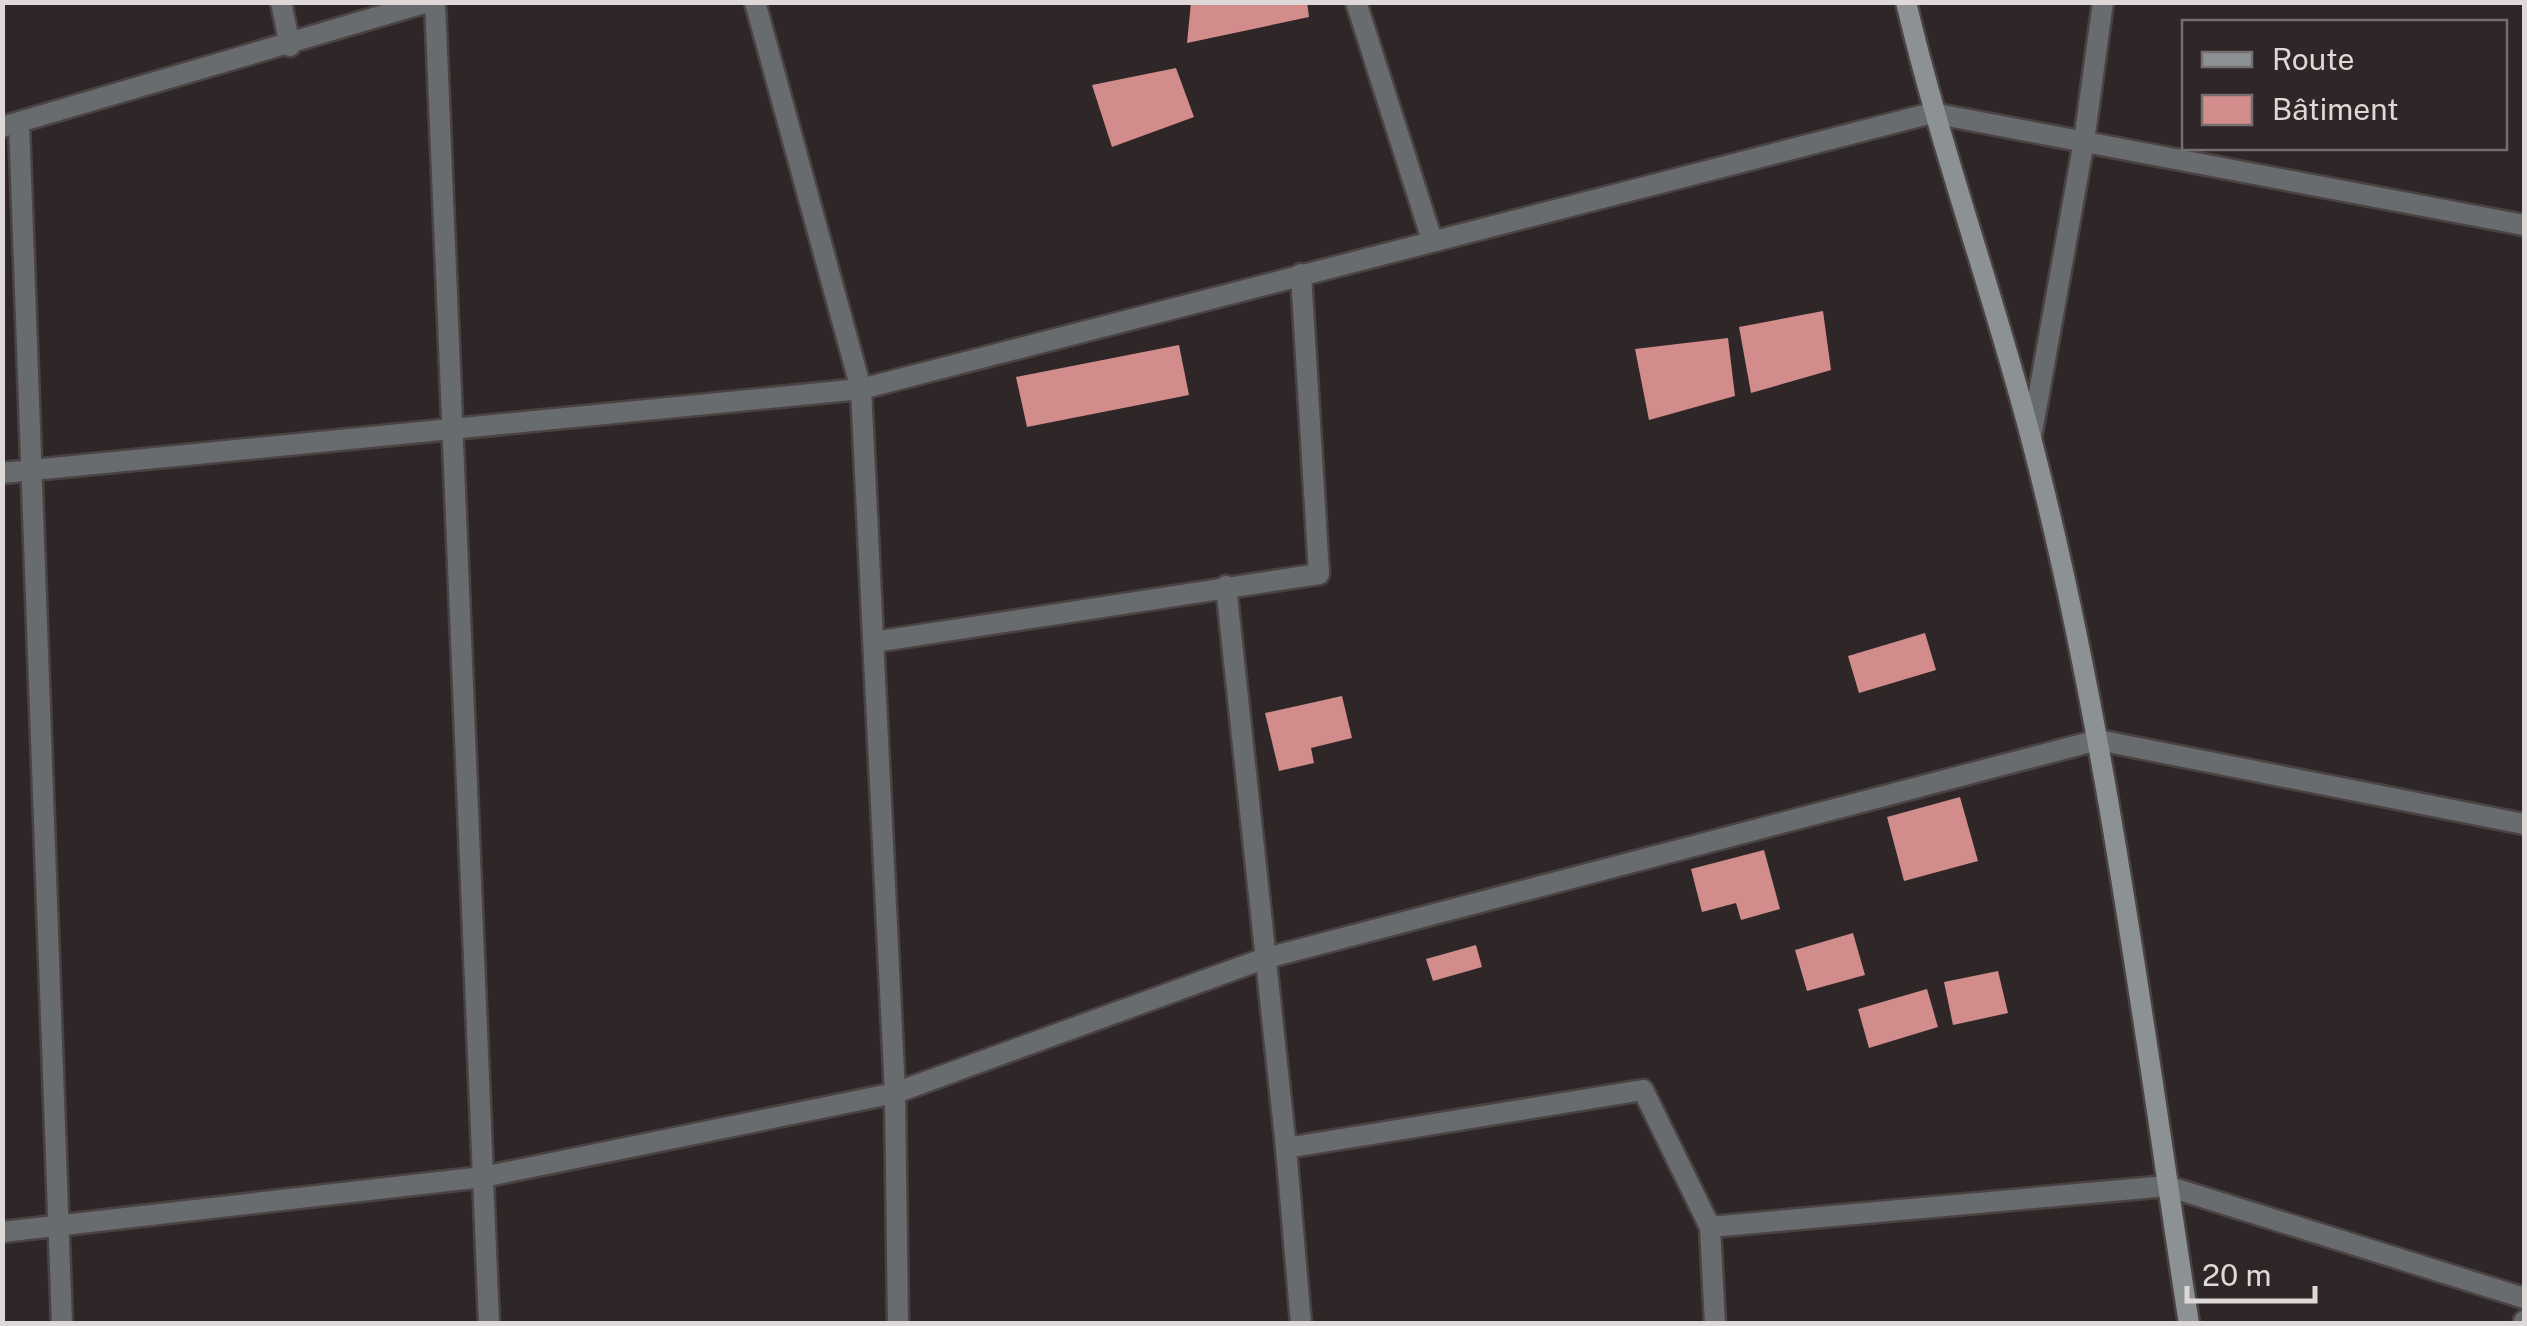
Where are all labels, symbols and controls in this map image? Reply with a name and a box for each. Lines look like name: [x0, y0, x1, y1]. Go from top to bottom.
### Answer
legend: [2182, 20, 2507, 150]
text: Route: [2272, 41, 2354, 77]
text: Bâtiment: [2272, 91, 2399, 127]
scale bar: [2187, 1241, 2314, 1303]
text: 20 m: [2202, 1257, 2271, 1293]

